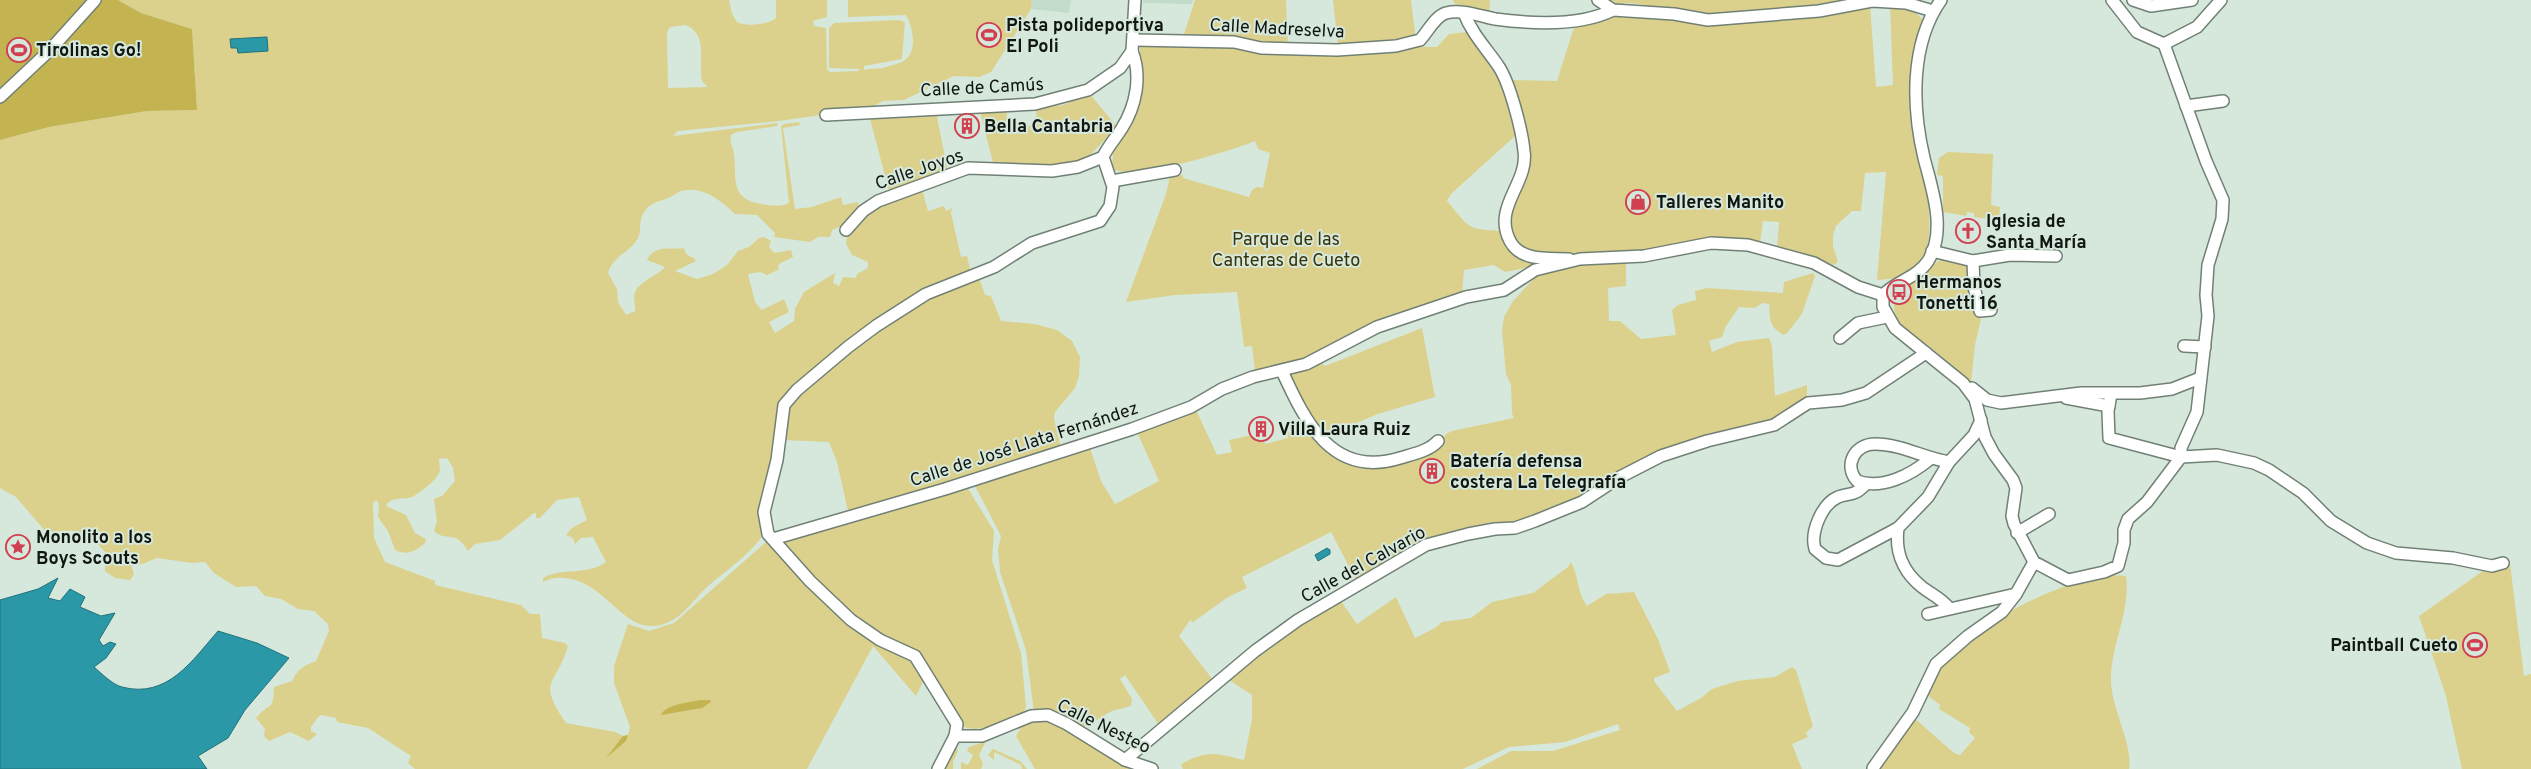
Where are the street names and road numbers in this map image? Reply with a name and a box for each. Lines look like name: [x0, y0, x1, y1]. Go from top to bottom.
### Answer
street label: Calle Madreselva: [1209, 14, 1345, 45]
street label: Calle de Camús: [920, 74, 1044, 103]
street label: Calle Joyos: [872, 145, 967, 196]
street label: Calle de José Llata Fernández: [907, 398, 1142, 493]
street label: Calle del Calvario: [1297, 522, 1430, 609]
street label: Calle Nesteo: [1053, 695, 1154, 760]

